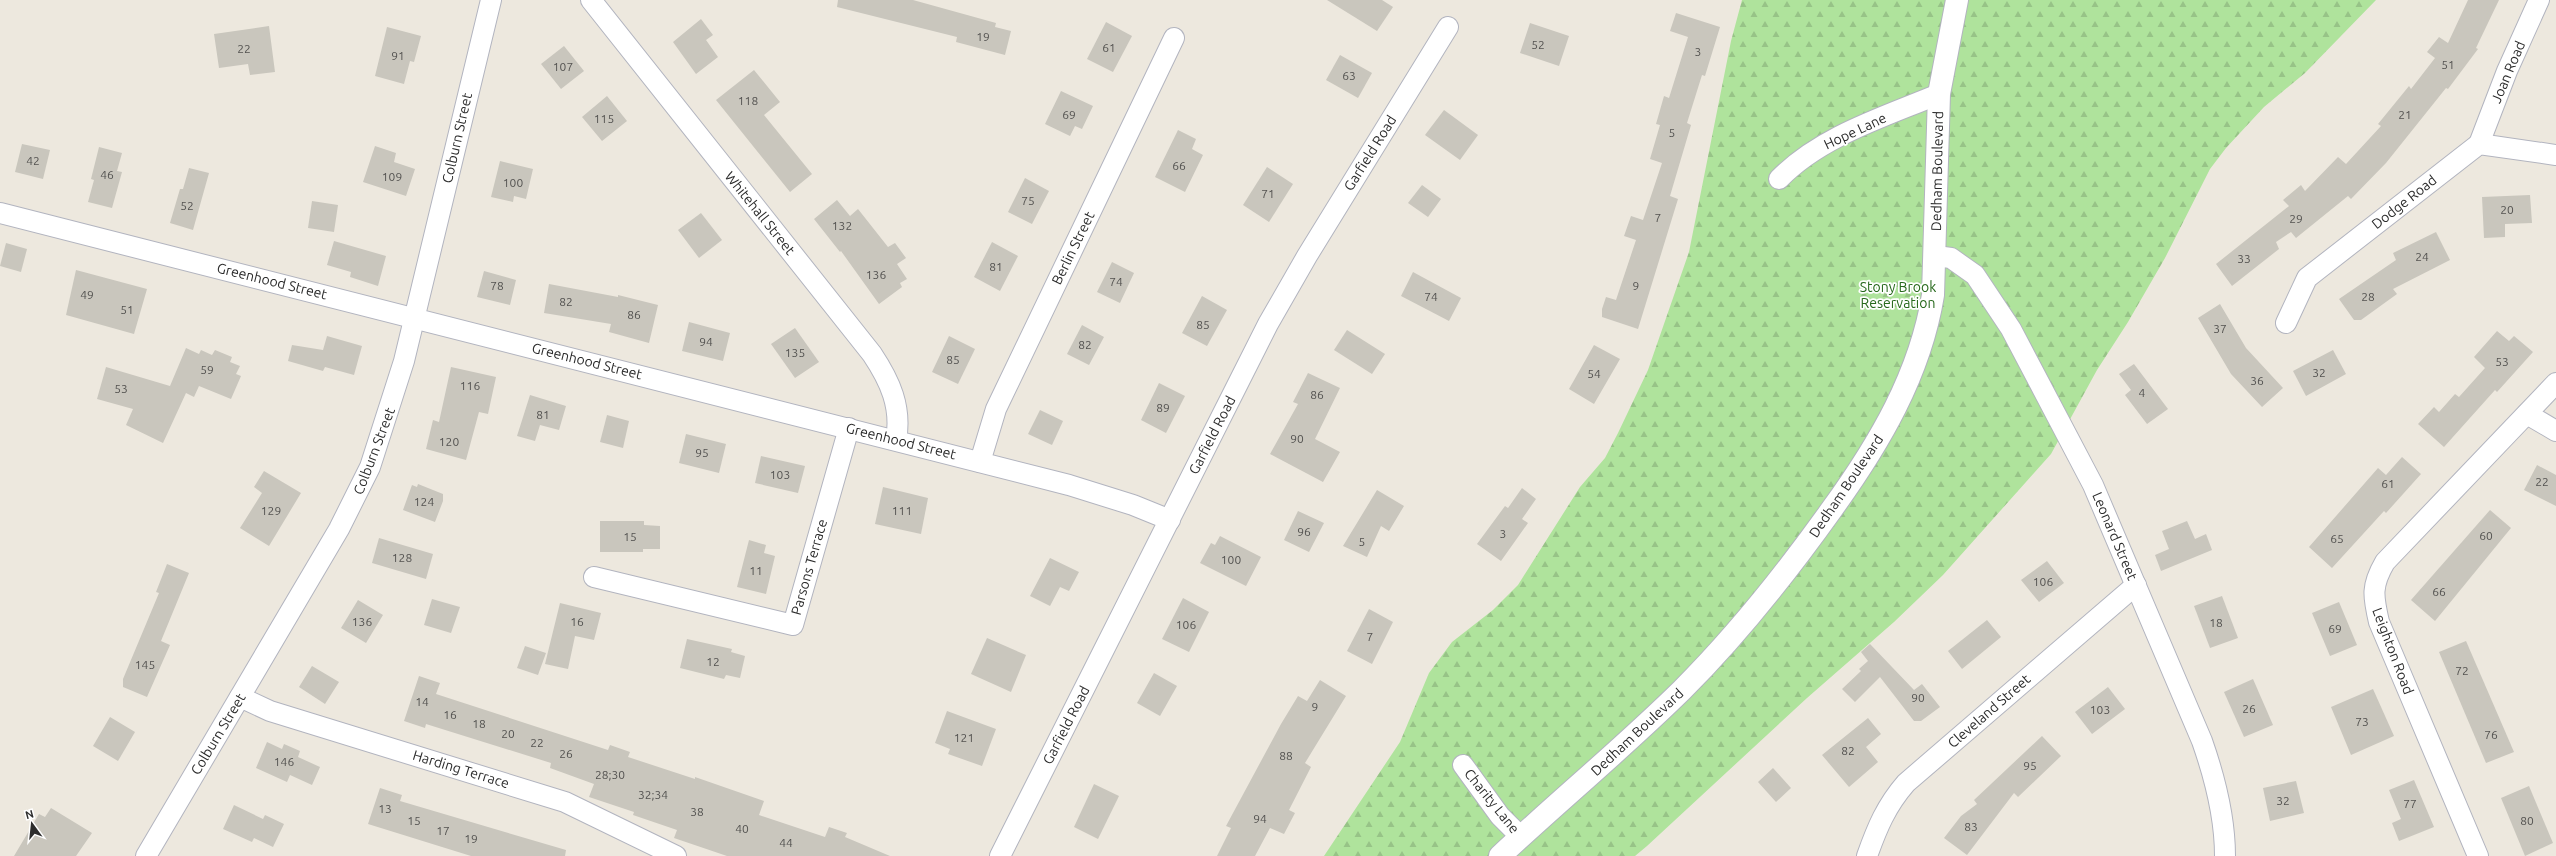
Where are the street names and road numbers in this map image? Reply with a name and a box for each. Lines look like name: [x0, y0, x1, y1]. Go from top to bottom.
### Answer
street label: Joan Road: [2488, 39, 2528, 105]
street label: Colburn Street: [439, 91, 475, 185]
street label: Hope Lane: [1821, 110, 1889, 152]
street label: Dedham Boulevard: [1928, 111, 1946, 231]
street label: Garfield Road: [1341, 112, 1399, 194]
street label: Whitehall Street: [722, 168, 799, 258]
street label: Dodge Road: [2369, 172, 2439, 232]
street label: Berlin Street: [1048, 208, 1098, 287]
street label: Greenhood Street: [215, 260, 329, 303]
street label: Greenhood Street: [530, 340, 644, 383]
street label: Garfield Road: [1185, 393, 1239, 477]
street label: Colburn Street: [350, 405, 398, 497]
street label: Greenhood Street: [844, 420, 958, 463]
street label: Dedham Boulevard: [1806, 432, 1886, 540]
street label: Leonard Street: [2089, 490, 2141, 583]
street label: Parsons Terrace: [788, 517, 830, 617]
street label: Leighton Road: [2369, 605, 2417, 697]
street label: Cleveland Street: [1945, 671, 2034, 751]
street label: Garfield Road: [1039, 683, 1093, 767]
street label: Dedham Boulevard: [1588, 685, 1686, 779]
street label: Colburn Street: [187, 690, 249, 778]
street label: Harding Terrace: [411, 747, 511, 791]
street label: Charity Lane: [1461, 766, 1523, 836]

